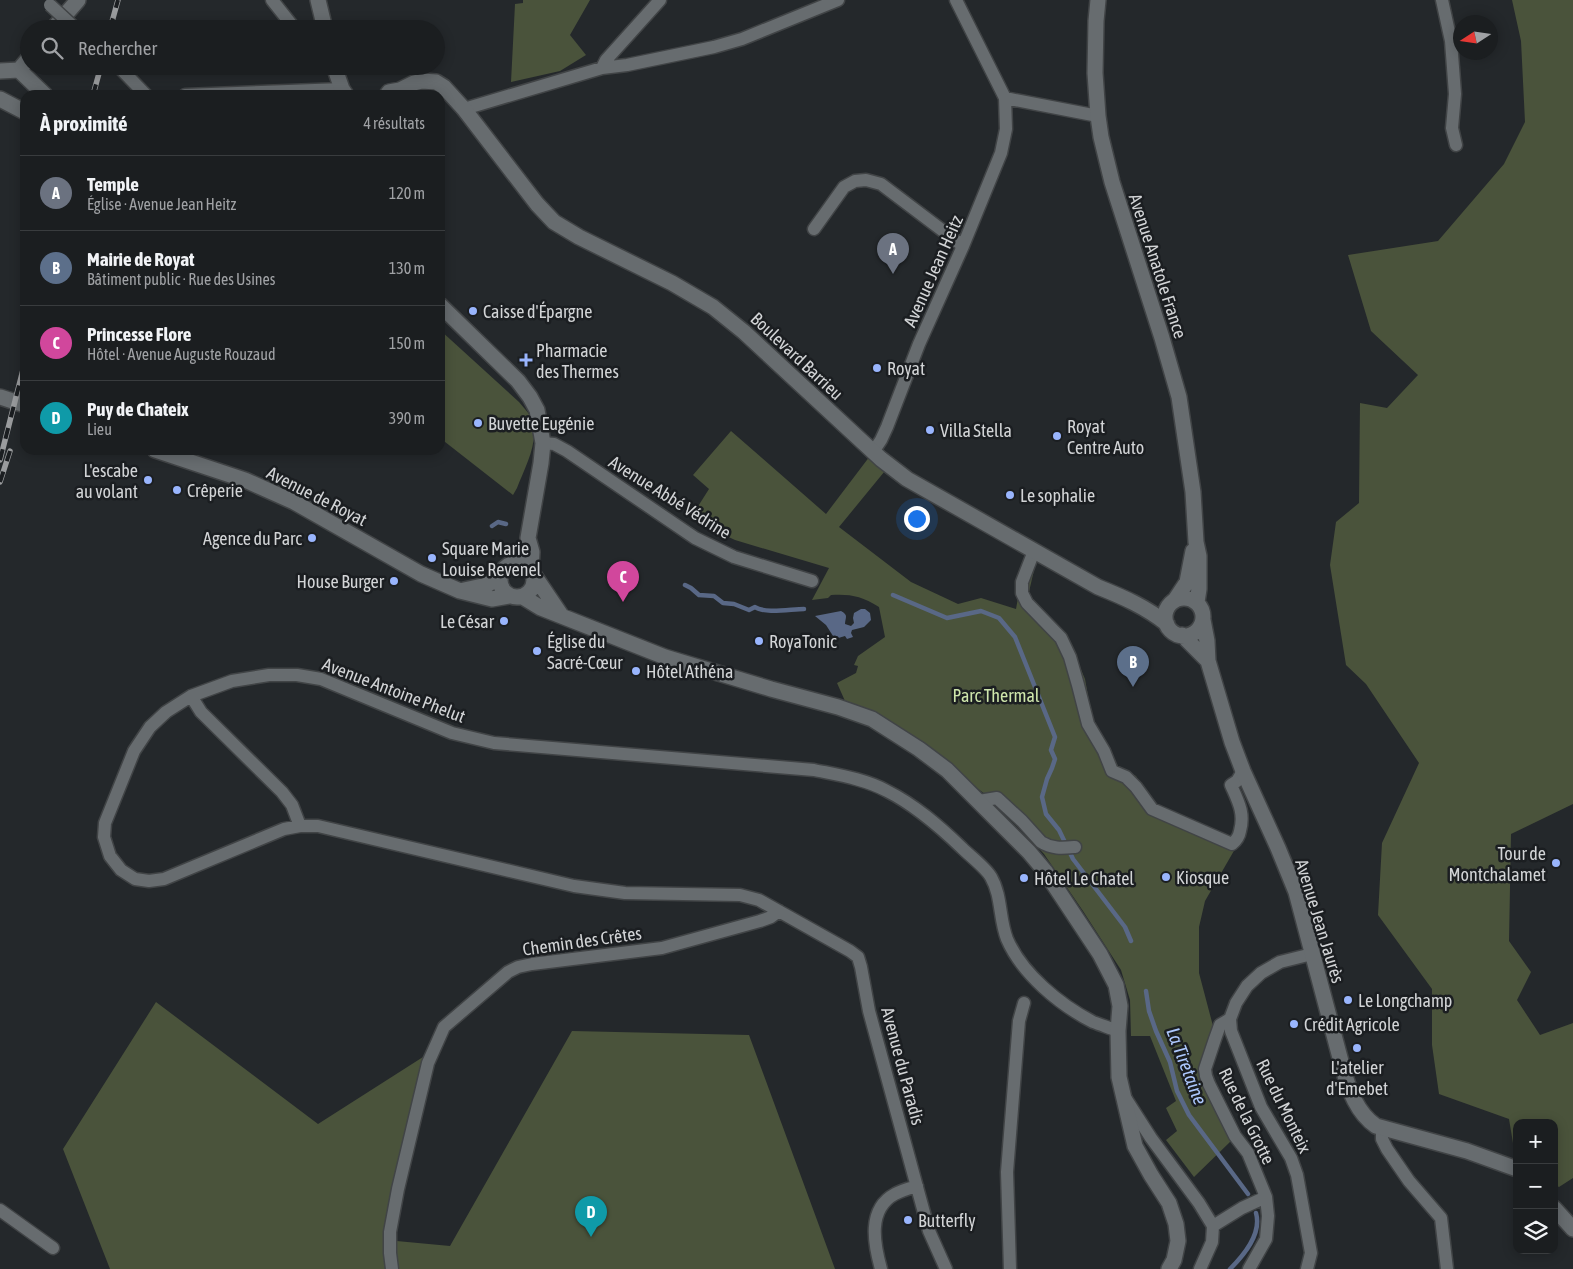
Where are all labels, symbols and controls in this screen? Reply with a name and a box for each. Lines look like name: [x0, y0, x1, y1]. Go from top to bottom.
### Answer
north arrow: [1453, 15, 1498, 60]
search box: [20, 20, 445, 75]
icon: search: [38, 34, 66, 62]
text: Rechercher: [78, 37, 157, 59]
text: À proximité: [40, 111, 128, 135]
text: 4 résultats: [363, 114, 425, 132]
text: Temple: [87, 173, 139, 195]
text: A: [52, 184, 60, 202]
text: 120 m: [389, 184, 425, 202]
street label: Avenue Anatole France: [1125, 191, 1191, 341]
text: Église · Avenue Jean Heitz: [87, 195, 236, 213]
street label: Avenue Jean Heitz: [899, 211, 967, 330]
pin: A: [877, 233, 909, 274]
text: Mairie de Royat: [87, 248, 195, 270]
text: B: [52, 259, 60, 277]
text: 130 m: [389, 259, 425, 277]
text: Bâtiment public · Rue des Usines: [87, 270, 276, 288]
place label: Caisse d'Épargne: [483, 301, 592, 322]
marker: Caisse d'Épargne: [467, 305, 479, 317]
street label: Boulevard Barrieu: [746, 308, 848, 404]
text: Princesse Flore: [87, 323, 191, 345]
text: C: [52, 334, 60, 352]
text: 150 m: [389, 334, 425, 352]
place label: Pharmacie des Thermes: [536, 340, 619, 382]
text: Hôtel · Avenue Auguste Rouzaud: [87, 345, 276, 363]
marker: Pharmacie des Thermes: [520, 354, 532, 366]
place label: Royat: [887, 358, 925, 379]
marker: Royat: [871, 362, 883, 374]
text: Puy de Chateix: [87, 398, 189, 420]
text: D: [52, 409, 60, 427]
text: 390 m: [389, 409, 425, 427]
place label: Buvette Eugénie: [488, 413, 594, 434]
place label: Royat Centre Auto: [1067, 416, 1144, 458]
marker: Buvette Eugénie: [472, 417, 484, 429]
text: Lieu: [87, 420, 112, 438]
place label: Villa Stella: [940, 420, 1012, 441]
marker: Villa Stella: [924, 424, 936, 436]
marker: Royat Centre Auto: [1051, 430, 1063, 442]
street label: Avenue Abbé Védrine: [605, 451, 735, 543]
place label: L'escabe au volant: [76, 460, 138, 502]
street label: Avenue de Royat: [263, 462, 371, 530]
marker: L'escabe au volant: [142, 474, 154, 486]
place label: Crêperie: [187, 480, 243, 501]
marker: Crêperie: [171, 484, 183, 496]
place label: Le sophalie: [1020, 485, 1095, 506]
marker: Le sophalie: [1004, 489, 1016, 501]
your location: [904, 506, 930, 532]
place label: Agence du Parc: [203, 528, 302, 549]
marker: Agence du Parc: [306, 532, 318, 544]
place label: Square Marie Louise Revenel: [442, 538, 542, 580]
marker: Square Marie Louise Revenel: [426, 552, 438, 564]
pin: C: [607, 561, 639, 602]
place label: House Burger: [297, 571, 385, 592]
marker: House Burger: [388, 575, 400, 587]
place label: Le César: [440, 611, 495, 632]
marker: Le César: [498, 615, 510, 627]
place label: Église du Sacré-Cœur: [547, 631, 623, 673]
place label: RoyaTonic: [769, 631, 837, 652]
marker: RoyaTonic: [753, 635, 765, 647]
marker: Église du Sacré-Cœur: [531, 645, 543, 657]
pin: B: [1117, 646, 1149, 687]
street label: Avenue Antoine Phelut: [320, 653, 468, 727]
place label: Hôtel Athéna: [646, 661, 733, 682]
marker: Hôtel Athéna: [630, 665, 642, 677]
park label: Parc Thermal: [952, 685, 1040, 706]
place label: Tour de Montchalamet: [1449, 843, 1546, 885]
street label: Avenue Jean Jaurès: [1291, 857, 1349, 985]
marker: Tour de Montchalamet: [1550, 857, 1562, 869]
place label: Kiosque: [1176, 867, 1229, 888]
place label: Hôtel Le Chatel: [1034, 868, 1134, 889]
marker: Kiosque: [1160, 871, 1172, 883]
marker: Hôtel Le Chatel: [1018, 872, 1030, 884]
street label: Chemin des Crêtes: [521, 922, 643, 960]
place label: Le Longchamp: [1358, 990, 1452, 1011]
marker: Le Longchamp: [1342, 994, 1354, 1006]
street label: Avenue du Paradis: [877, 1005, 929, 1127]
place label: Crédit Agricole: [1304, 1014, 1400, 1035]
marker: Crédit Agricole: [1288, 1018, 1300, 1030]
water label: La Tiretaine: [1162, 1024, 1212, 1108]
marker: L'atelier d'Emebet: [1351, 1042, 1363, 1054]
street label: Rue du Monteix: [1252, 1056, 1316, 1156]
place label: L'atelier d'Emebet: [1326, 1057, 1388, 1099]
street label: Rue de la Grotte: [1215, 1064, 1279, 1168]
map controls: [1513, 1119, 1558, 1254]
button: +: [1513, 1119, 1558, 1164]
button: −: [1513, 1164, 1558, 1209]
pin: D: [575, 1196, 607, 1237]
button: layers: [1513, 1209, 1558, 1254]
place label: Butterfly: [918, 1210, 976, 1231]
marker: Butterfly: [902, 1214, 914, 1226]

